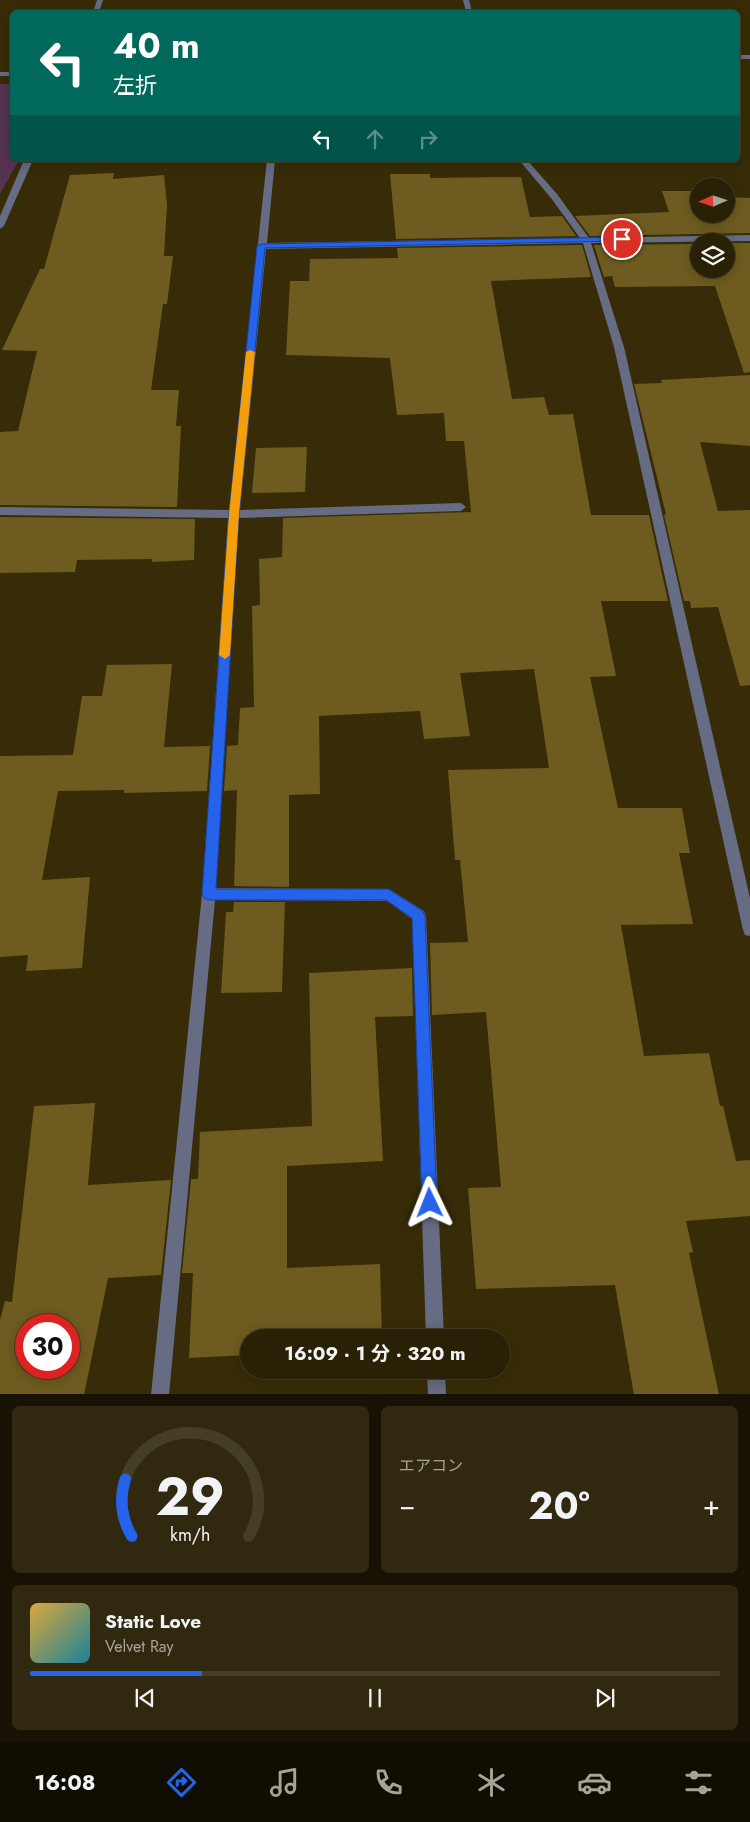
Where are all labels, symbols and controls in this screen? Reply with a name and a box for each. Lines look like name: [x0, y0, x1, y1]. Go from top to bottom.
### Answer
text: 40 m: [113, 21, 200, 71]
icon: left: [30, 30, 95, 95]
text: 左折: [113, 69, 157, 101]
icon: left: [308, 125, 336, 153]
icon: ahead: [361, 125, 389, 153]
icon: right: [414, 125, 442, 153]
north arrow: [690, 178, 735, 222]
map controls: [690, 178, 735, 278]
pin: [601, 218, 643, 260]
icon: arrive: [608, 225, 636, 253]
button: layers: [690, 233, 735, 278]
position arrow: [403, 1176, 455, 1228]
speed limit sign: 30: [15, 1314, 80, 1379]
text: 16:09 · 1 分 · 320 m: [284, 1340, 466, 1367]
text: エアコン: [399, 1454, 463, 1477]
text: 29: [156, 1459, 225, 1535]
text: 20°: [528, 1478, 590, 1533]
text: −: [399, 1485, 416, 1526]
text: +: [703, 1485, 720, 1526]
text: km/h: [170, 1522, 211, 1548]
text: Static Love: [105, 1608, 201, 1635]
text: Velvet Ray: [105, 1635, 174, 1658]
icon: previous: [131, 1684, 159, 1712]
icon: pause: [361, 1684, 389, 1712]
icon: next: [591, 1684, 619, 1712]
icon: directions: [164, 1765, 199, 1800]
icon: music: [267, 1765, 302, 1800]
icon: phone: [371, 1765, 406, 1800]
icon: climate: [474, 1765, 509, 1800]
icon: car: [577, 1765, 612, 1800]
icon: filters: [681, 1765, 716, 1800]
text: 16:08: [34, 1766, 96, 1798]

